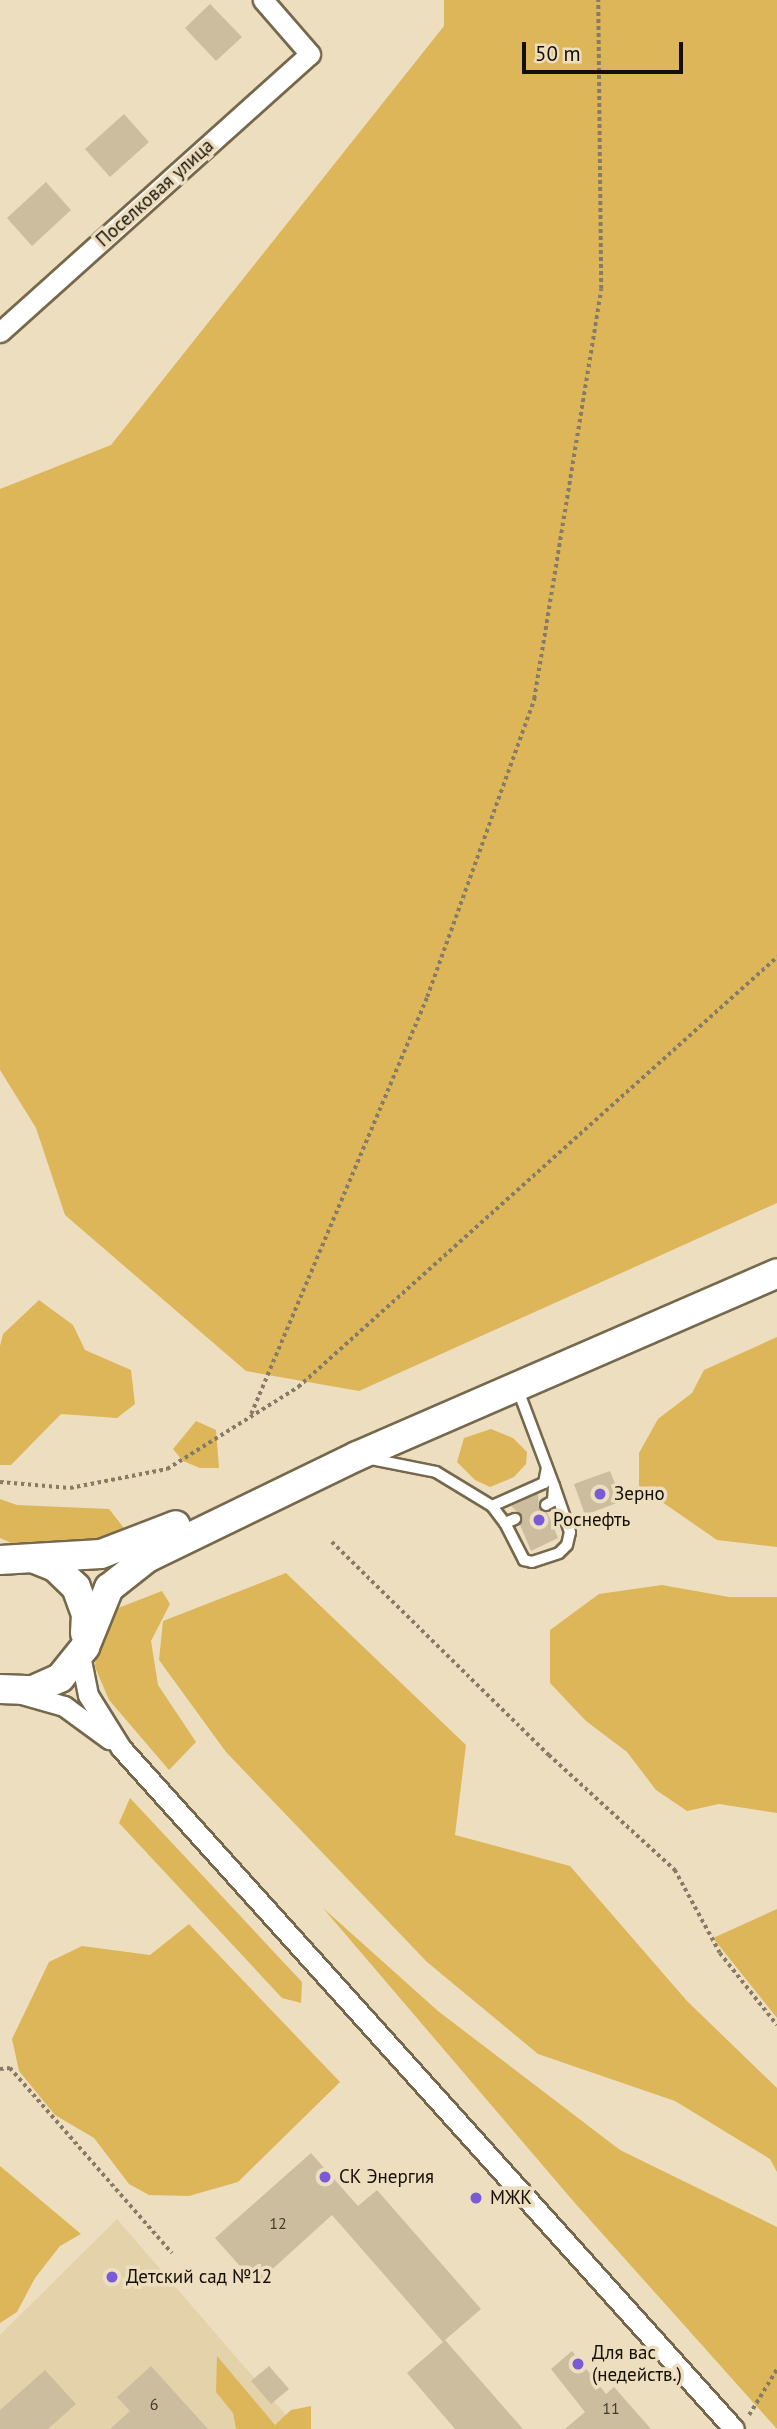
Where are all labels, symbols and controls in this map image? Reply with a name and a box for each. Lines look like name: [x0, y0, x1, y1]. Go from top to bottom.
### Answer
scale bar: [525, 28, 686, 72]
text: 50 m: [535, 40, 581, 67]
street label: Поселковая улица: [92, 134, 218, 252]
place label: Зерно: [614, 1483, 665, 1505]
marker: Зерно: [592, 1486, 608, 1502]
place label: Роснефть: [553, 1509, 630, 1531]
marker: Роснефть: [531, 1512, 547, 1528]
place label: СК Энергия: [339, 2166, 434, 2188]
marker: СК Энергия: [317, 2169, 333, 2185]
place label: МЖК: [490, 2187, 532, 2209]
marker: МЖК: [468, 2190, 484, 2206]
house number: 12: [269, 2213, 287, 2233]
place label: Детский сад №12: [126, 2266, 272, 2288]
marker: Детский сад №12: [104, 2269, 120, 2285]
place label: Для вас (недейств.): [592, 2342, 682, 2386]
marker: Для вас (недейств.): [570, 2356, 586, 2372]
house number: 6: [150, 2394, 158, 2414]
house number: 11: [602, 2398, 620, 2418]

